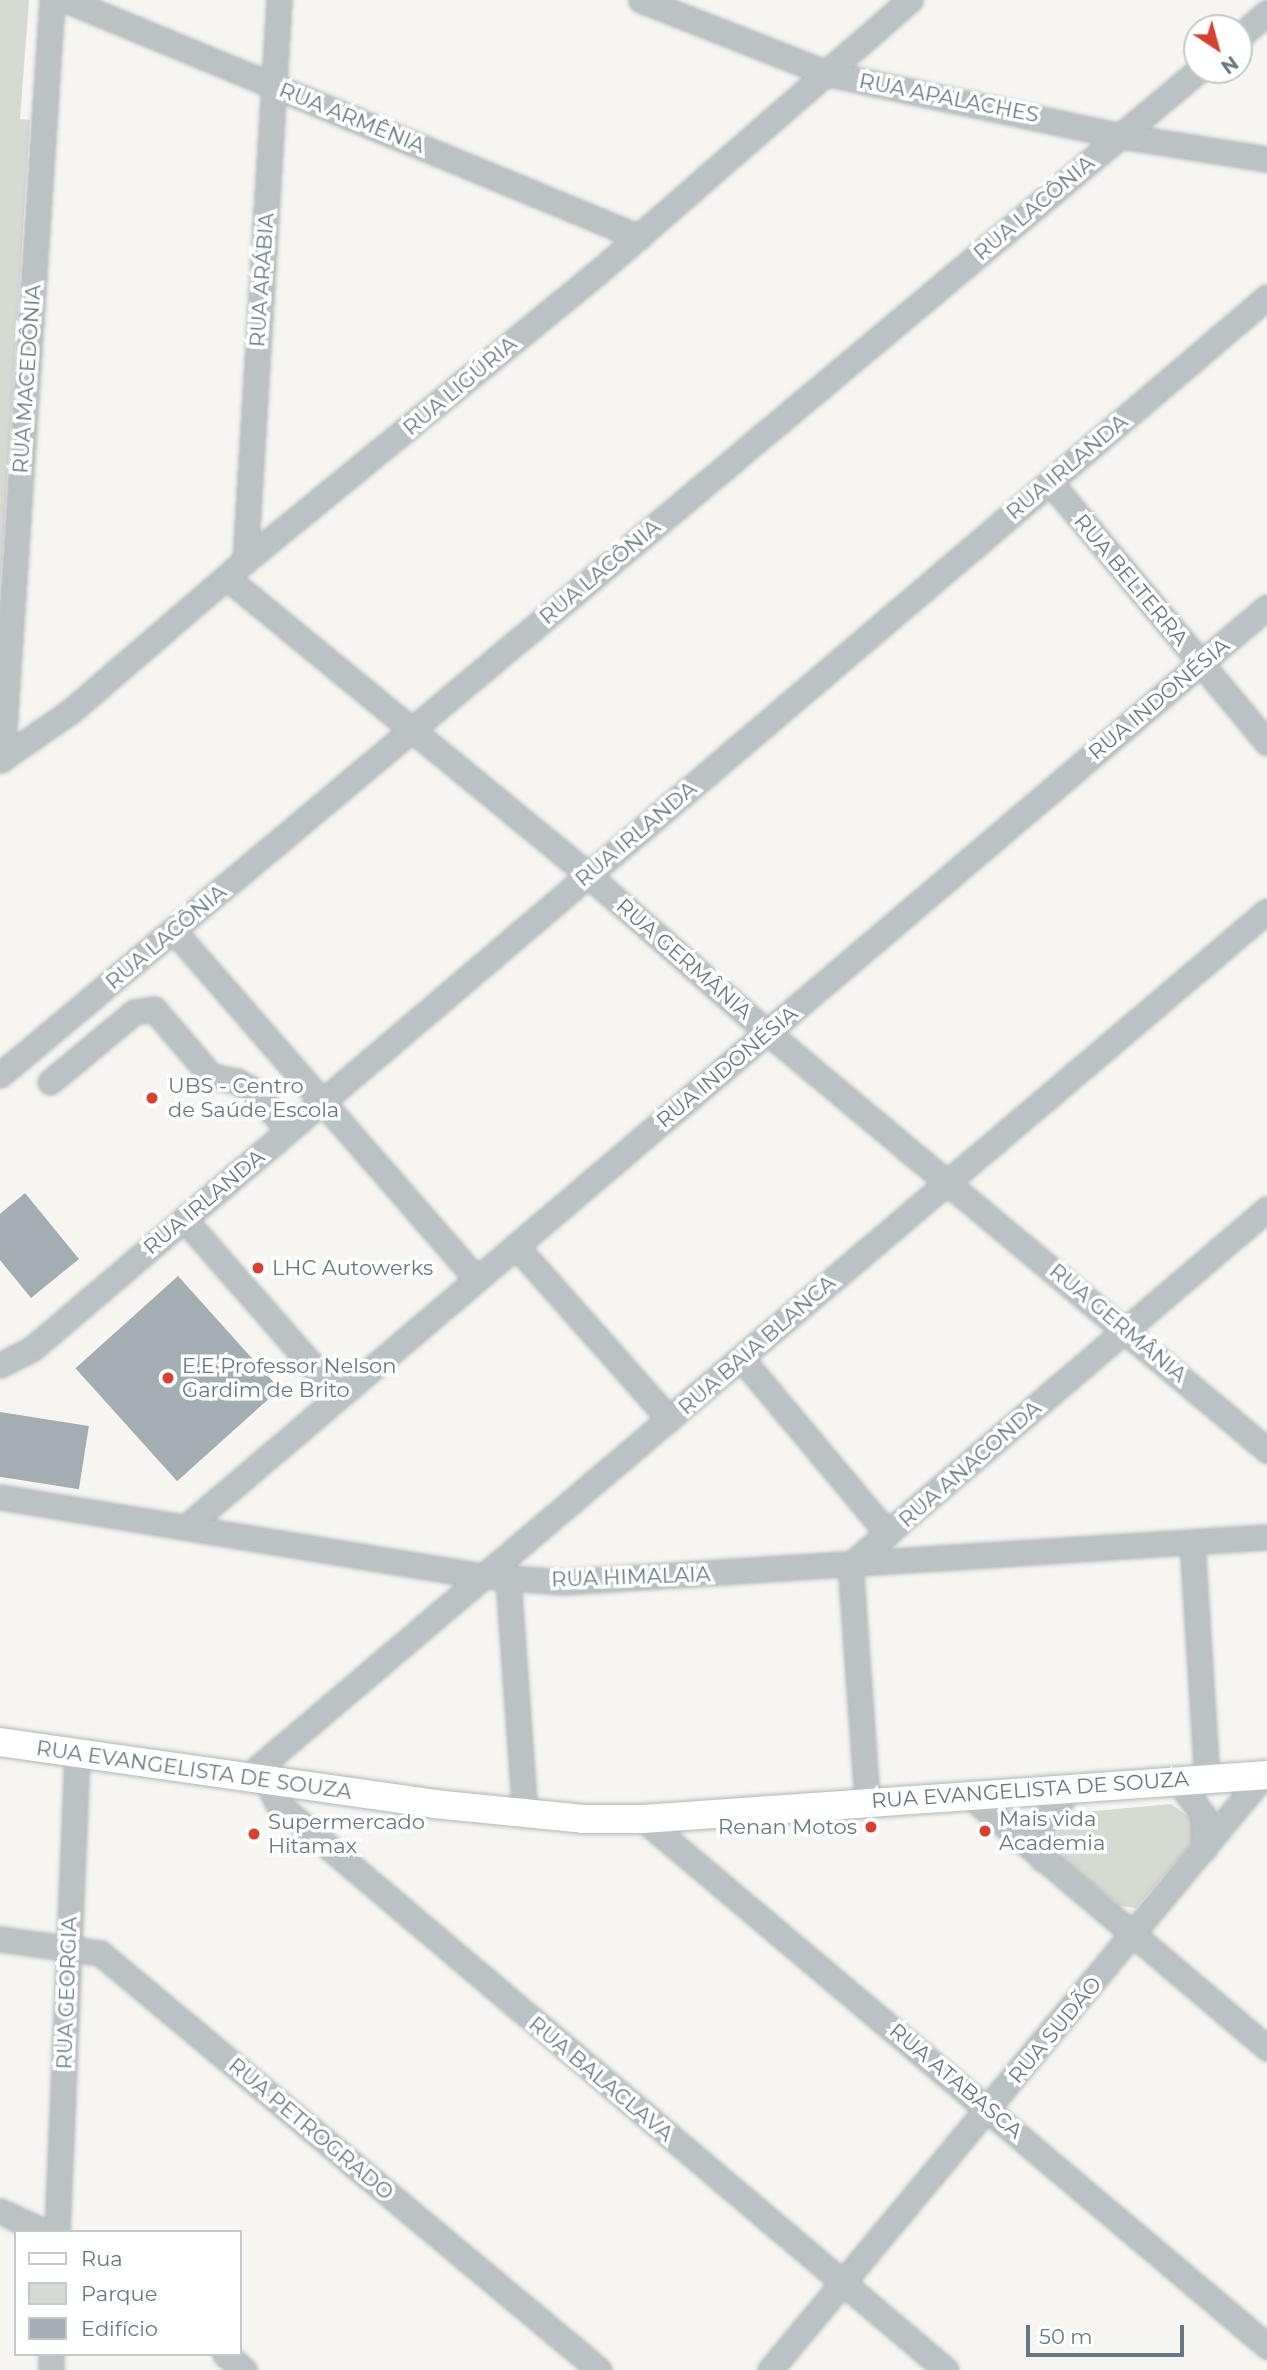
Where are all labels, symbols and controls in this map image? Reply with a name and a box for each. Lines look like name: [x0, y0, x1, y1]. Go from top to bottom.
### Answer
north arrow: [1183, 14, 1253, 84]
text: N: [1216, 51, 1242, 79]
street label: RUA APALACHES: [857, 68, 1041, 128]
street label: RUA ARMÊNIA: [275, 77, 429, 159]
street label: RUA LACÔNIA: [969, 150, 1099, 266]
street label: RUA ARÁBIA: [245, 212, 279, 348]
street label: RUA MACEDÔNIA: [8, 284, 46, 474]
street label: RUA LIGÚRIA: [398, 331, 522, 441]
street label: RUA IRLANDA: [1001, 409, 1133, 525]
street label: RUA BELTERRA: [1069, 509, 1193, 651]
street label: RUA LACÔNIA: [535, 514, 665, 630]
street label: RUA INDONÉSIA: [1084, 633, 1234, 765]
street label: RUA IRLANDA: [570, 776, 702, 892]
street label: RUA LACÔNIA: [101, 879, 231, 995]
street label: RUA GERMÂNIA: [611, 893, 757, 1025]
street label: RUA INDONÉSIA: [652, 1001, 802, 1133]
place label: UBS - Centro de Saúde Escola: [168, 1073, 339, 1123]
marker: UBS - Centro de Saúde Escola: [142, 1088, 162, 1108]
street label: RUA IRLANDA: [138, 1144, 270, 1260]
place label: LHC Autowerks: [272, 1255, 433, 1281]
street label: RUA GERMÂNIA: [1044, 1258, 1192, 1388]
marker: LHC Autowerks: [250, 1260, 266, 1276]
street label: RUA BAIA BLANCA: [673, 1270, 841, 1420]
place label: E.E Professor Nelson Gardim de Brito: [182, 1353, 396, 1403]
marker: E.E Professor Nelson Gardim de Brito: [160, 1370, 176, 1386]
street label: RUA ANACONDA: [894, 1395, 1046, 1533]
street label: RUA HIMALAIA: [551, 1562, 711, 1592]
street label: RUA EVANGELISTA DE SOUZA: [35, 1735, 353, 1805]
street label: RUA EVANGELISTA DE SOUZA: [870, 1766, 1190, 1814]
place label: Mais vida Academia: [999, 1806, 1105, 1856]
place label: Supermercado Hitamax: [268, 1809, 425, 1859]
place label: Renan Motos: [718, 1814, 857, 1840]
marker: Renan Motos: [863, 1819, 879, 1835]
marker: Mais vida Academia: [977, 1823, 993, 1839]
marker: Supermercado Hitamax: [246, 1826, 262, 1842]
street label: RUA GEORGIA: [52, 1916, 82, 2070]
street label: RUA SUDÃO: [1003, 1972, 1107, 2088]
street label: RUA BALACLAVA: [524, 2011, 678, 2147]
street label: RUA ATABASCA: [884, 2018, 1028, 2144]
street label: RUA PETROGRADO: [224, 2053, 398, 2205]
legend: [14, 2230, 242, 2356]
text: Rua: [81, 2246, 123, 2271]
text: Parque: [81, 2281, 157, 2306]
scale bar: [1029, 2310, 1186, 2354]
text: Edifício: [81, 2316, 158, 2341]
text: 50 m: [1039, 2324, 1093, 2349]

